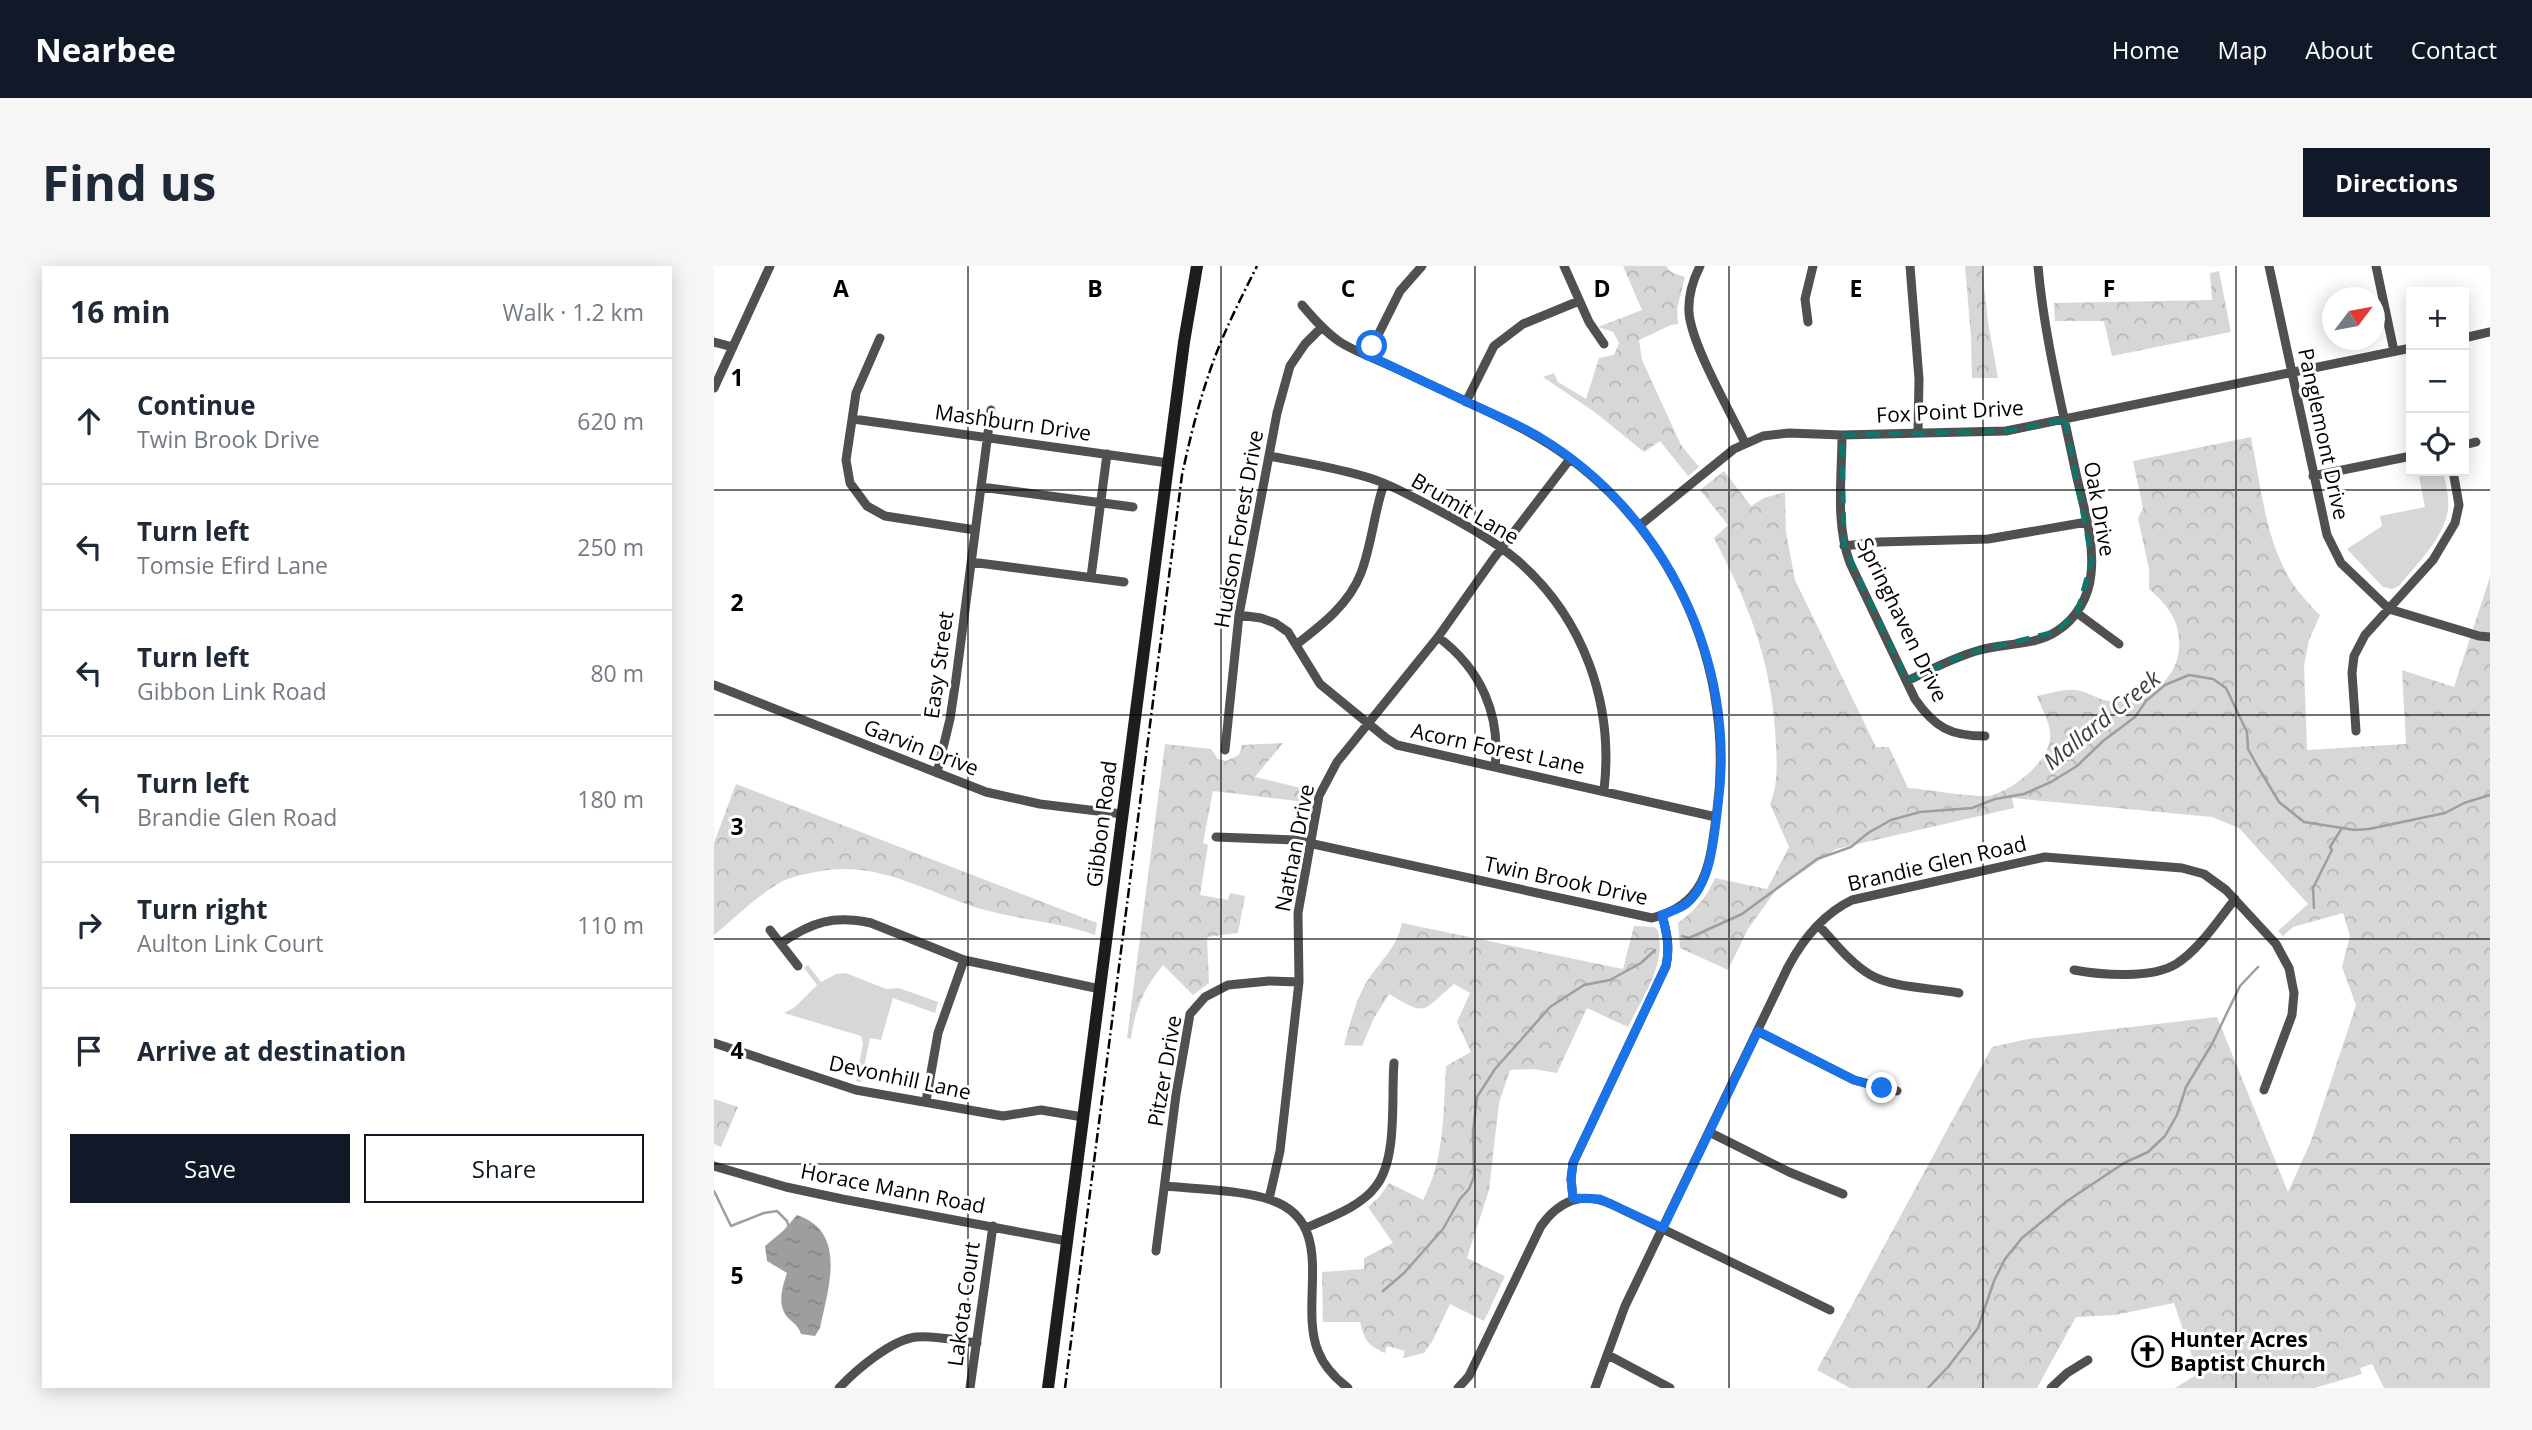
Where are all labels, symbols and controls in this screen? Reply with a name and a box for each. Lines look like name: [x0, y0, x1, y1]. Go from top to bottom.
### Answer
text: Nearbee: [35, 27, 176, 72]
text: Home: [2112, 33, 2180, 66]
text: Map: [2218, 33, 2267, 66]
text: About: [2305, 33, 2373, 66]
text: Contact: [2411, 33, 2497, 66]
button: Directions: [2303, 148, 2490, 217]
text: Find us: [42, 149, 216, 215]
text: A: [833, 272, 849, 304]
text: B: [1087, 272, 1103, 304]
text: C: [1341, 272, 1355, 304]
text: D: [1593, 272, 1611, 304]
text: E: [1850, 272, 1862, 304]
text: F: [2103, 272, 2115, 304]
north arrow: [2322, 287, 2385, 350]
map controls: [2406, 287, 2469, 476]
button: +: [2406, 287, 2469, 350]
text: 16 min: [70, 291, 170, 332]
text: Walk · 1.2 km: [502, 296, 644, 328]
route start: [1356, 330, 1387, 361]
street label: Panglemont Drive: [2292, 345, 2356, 522]
button: −: [2406, 350, 2469, 413]
text: 1: [730, 361, 744, 393]
text: Continue: [137, 387, 256, 423]
street label: Fox Point Drive: [1875, 393, 2024, 429]
street label: Mashburn Drive: [933, 397, 1093, 447]
icon: ahead: [70, 402, 108, 440]
text: 620 m: [577, 405, 644, 437]
button: locate: [2406, 413, 2469, 476]
text: Twin Brook Drive: [137, 423, 320, 455]
street label: Hudson Forest Drive: [1207, 428, 1269, 630]
street label: Oak Drive: [2078, 459, 2122, 558]
street label: Brumit Lane: [1407, 466, 1524, 550]
text: Turn left: [137, 513, 249, 549]
icon: left: [70, 528, 108, 566]
text: 250 m: [577, 531, 644, 563]
street label: Springhaven Drive: [1851, 533, 1955, 706]
text: Tomsie Efird Lane: [137, 549, 328, 581]
text: 2: [730, 586, 744, 618]
street label: Easy Street: [917, 609, 959, 720]
text: Turn left: [137, 639, 249, 675]
icon: left: [70, 654, 108, 692]
text: 80 m: [590, 657, 644, 689]
water label: Mallard Creek: [2036, 662, 2167, 776]
text: Gibbon Link Road: [137, 675, 326, 707]
street label: Garvin Drive: [860, 712, 983, 782]
street label: Acorn Forest Lane: [1409, 716, 1588, 780]
street label: Gibbon Road: [1079, 759, 1123, 889]
text: Turn left: [137, 765, 249, 801]
icon: left: [70, 780, 108, 818]
street label: Nathan Drive: [1268, 782, 1320, 914]
text: 180 m: [577, 783, 644, 815]
text: Brandie Glen Road: [137, 801, 337, 833]
text: 3: [730, 810, 744, 842]
street label: Brandie Glen Road: [1845, 829, 2029, 897]
street label: Twin Brook Drive: [1482, 849, 1651, 911]
text: Turn right: [137, 891, 268, 927]
icon: right: [70, 906, 108, 944]
text: 110 m: [577, 909, 644, 941]
text: Aulton Link Court: [137, 927, 324, 959]
street label: Pitzer Drive: [1140, 1013, 1188, 1129]
icon: arrive: [70, 1032, 108, 1070]
text: Arrive at destination: [137, 1033, 406, 1069]
text: 4: [730, 1034, 744, 1066]
street label: Devonhill Lane: [827, 1048, 974, 1106]
route end: [1866, 1072, 1897, 1103]
button: Save: [70, 1134, 350, 1203]
button: Share: [364, 1134, 644, 1203]
street label: Horace Mann Road: [798, 1156, 988, 1220]
street label: Lakota Court: [940, 1240, 986, 1368]
text: 5: [730, 1259, 744, 1291]
place label: Hunter Acres Baptist Church: [2170, 1325, 2326, 1377]
church icon: Hunter Acres Baptist Church: [2130, 1335, 2164, 1369]

